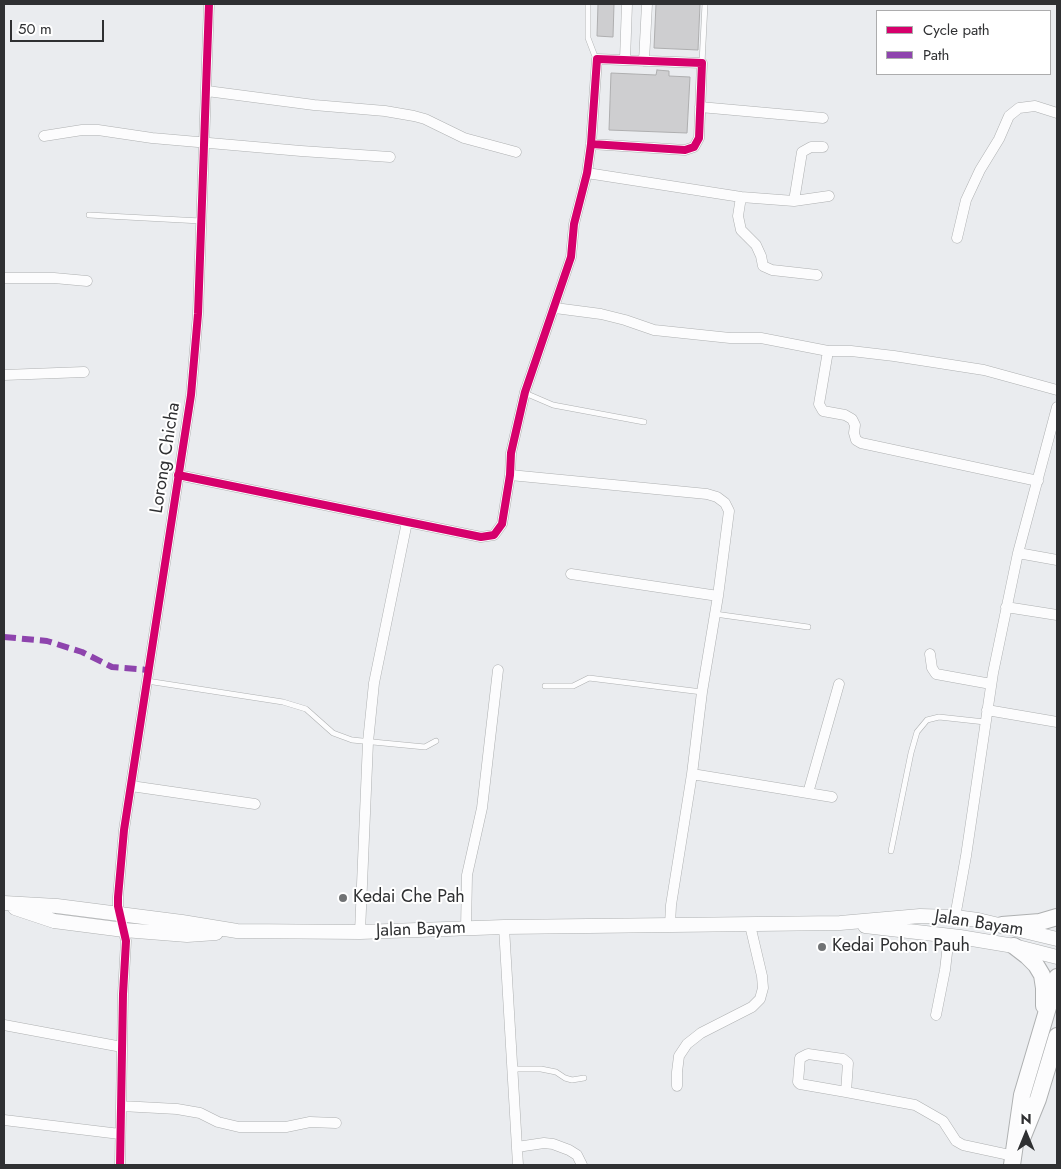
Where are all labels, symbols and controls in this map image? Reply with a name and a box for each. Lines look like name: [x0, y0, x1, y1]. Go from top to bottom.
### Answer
scale bar: [12, 10, 106, 42]
legend: [876, 10, 1051, 75]
text: 50 m: [18, 18, 52, 40]
text: Cycle path: [923, 19, 990, 41]
text: Path: [923, 44, 949, 66]
street label: Lorong Chicha: [147, 401, 185, 515]
place label: Kedai Che Pah: [353, 887, 465, 909]
marker: Kedai Che Pah: [337, 892, 349, 904]
street label: Jalan Bayam: [933, 906, 1025, 942]
street label: Jalan Bayam: [376, 918, 466, 942]
place label: Kedai Pohon Pauh: [832, 936, 970, 958]
marker: Kedai Pohon Pauh: [816, 941, 828, 953]
north arrow: [1001, 1109, 1051, 1159]
text: N: [1020, 1109, 1032, 1129]

